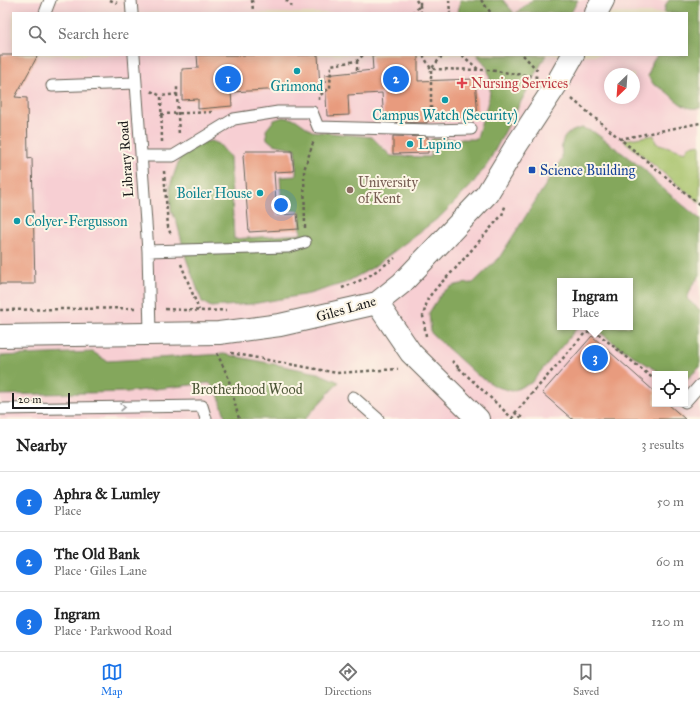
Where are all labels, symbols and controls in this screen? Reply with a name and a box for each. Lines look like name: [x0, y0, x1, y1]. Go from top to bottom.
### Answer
search box: [12, 12, 688, 56]
icon: search: [26, 23, 48, 45]
text: Search here: [58, 25, 129, 43]
pin: 1: [215, 64, 241, 94]
pin: 2: [383, 64, 409, 94]
marker: Grimond: [292, 66, 302, 76]
north arrow: [604, 68, 640, 104]
place label: Nursing Services: [471, 75, 568, 92]
marker: Nursing Services: [456, 77, 468, 89]
place label: Grimond: [271, 78, 323, 95]
marker: Campus Watch (Security): [440, 95, 450, 105]
place label: Campus Watch (Security): [372, 107, 518, 125]
street label: Library Road: [115, 120, 137, 198]
place label: Lupino: [418, 136, 461, 153]
marker: Lupino: [405, 139, 415, 149]
place label: Science Building: [540, 162, 636, 179]
marker: Science Building: [527, 165, 537, 175]
place label: University of Kent: [358, 174, 418, 207]
place label: Boiler House: [176, 185, 252, 202]
marker: University of Kent: [345, 185, 355, 195]
marker: Boiler House: [255, 188, 265, 198]
your location: [271, 195, 291, 215]
place label: Colyer-Fergusson: [25, 213, 128, 230]
marker: Colyer-Fergusson: [12, 216, 22, 226]
popup: [557, 278, 633, 330]
text: Ingram: [572, 287, 618, 305]
street label: Giles Lane: [314, 292, 378, 326]
text: Place: [572, 305, 599, 321]
pin: 3: [582, 343, 608, 373]
map controls: [652, 371, 688, 407]
button: locate: [652, 371, 688, 407]
park label: Brotherhood Wood: [191, 381, 303, 398]
scale bar: [12, 391, 70, 410]
text: 20 m: [18, 393, 41, 406]
one-way arrow: [120, 403, 126, 411]
text: Nearby: [16, 435, 67, 456]
text: 3 results: [641, 437, 684, 453]
text: Aphra & Lumley: [54, 485, 160, 503]
text: 1: [26, 494, 32, 510]
text: 50 m: [657, 494, 684, 510]
text: Place: [54, 503, 81, 519]
text: The Old Bank: [54, 545, 140, 563]
text: 2: [26, 554, 32, 570]
text: 60 m: [656, 554, 684, 570]
text: Place · Giles Lane: [54, 563, 147, 579]
text: Ingram: [54, 605, 100, 623]
text: 3: [26, 614, 32, 630]
text: 120 m: [651, 614, 684, 630]
text: Place · Parkwood Road: [54, 623, 172, 639]
tab: Map: [101, 661, 123, 698]
tab: Directions: [324, 661, 372, 698]
tab: Saved: [573, 661, 599, 698]

